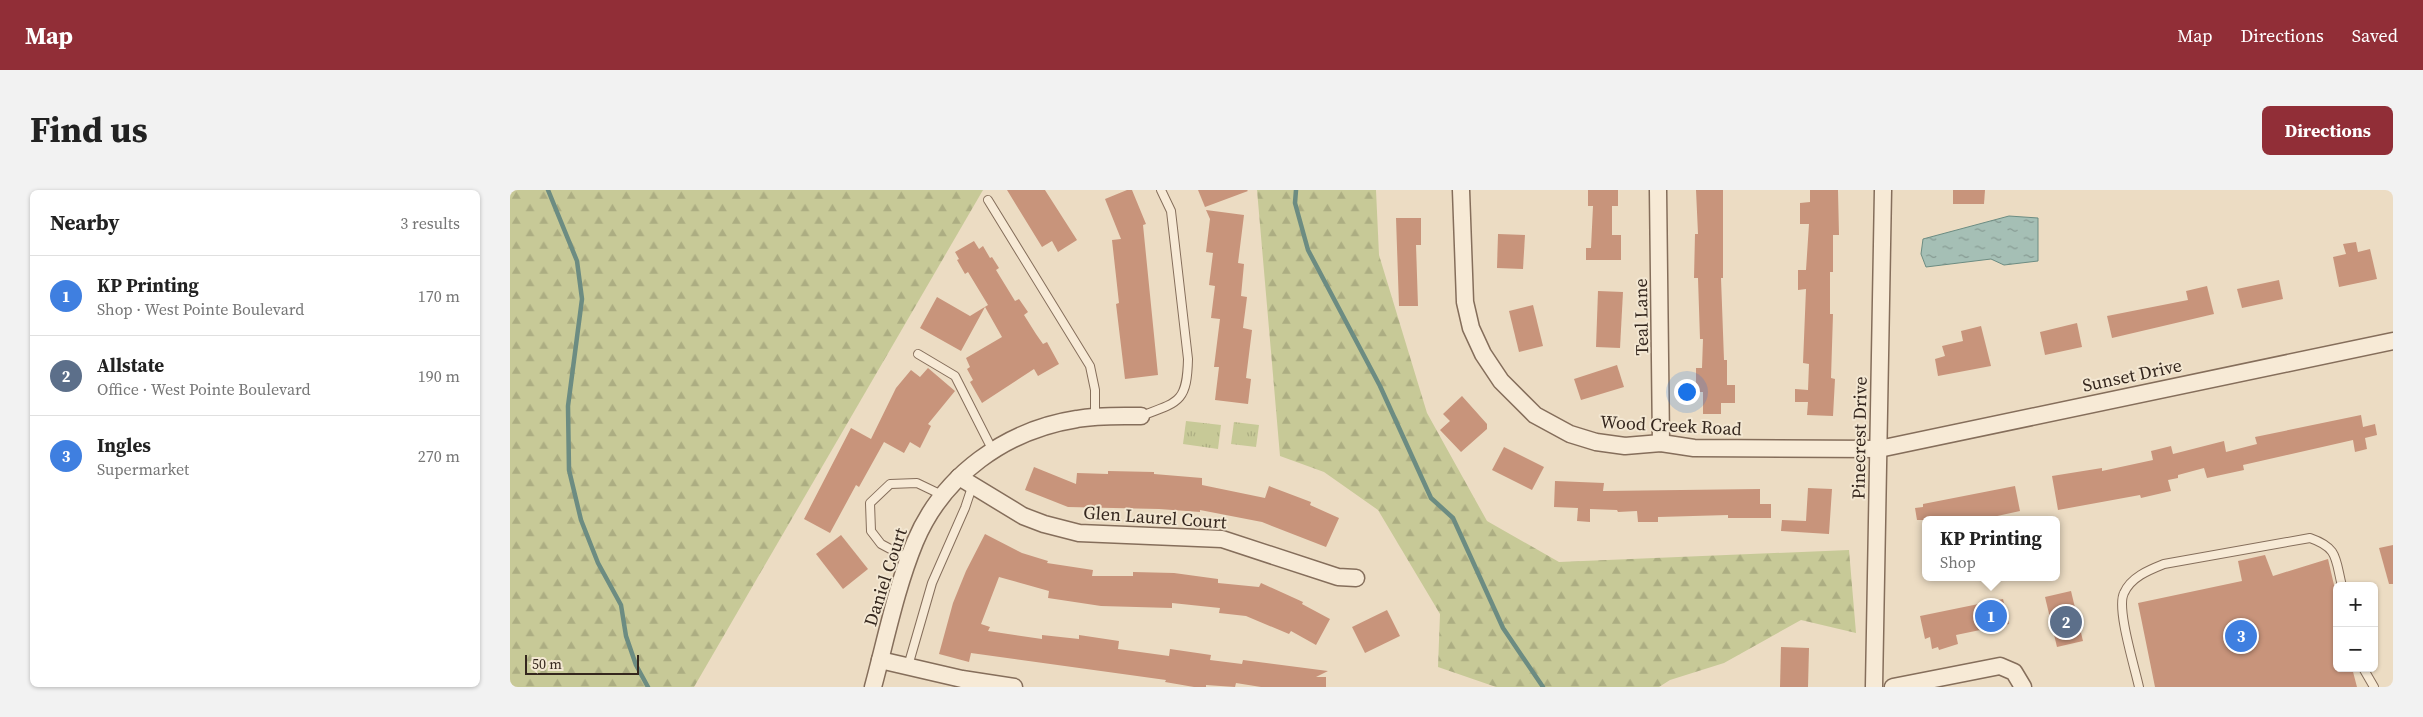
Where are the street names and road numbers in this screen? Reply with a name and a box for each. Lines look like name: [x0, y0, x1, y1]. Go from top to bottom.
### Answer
street label: Teal Lane: [1628, 278, 1654, 356]
street label: Sunset Drive: [2080, 352, 2184, 398]
street label: Pinecrest Drive: [1845, 376, 1873, 500]
street label: Wood Creek Road: [1599, 409, 1743, 441]
street label: Glen Laurel Court: [1082, 500, 1228, 534]
street label: Daniel Court: [857, 524, 913, 629]

